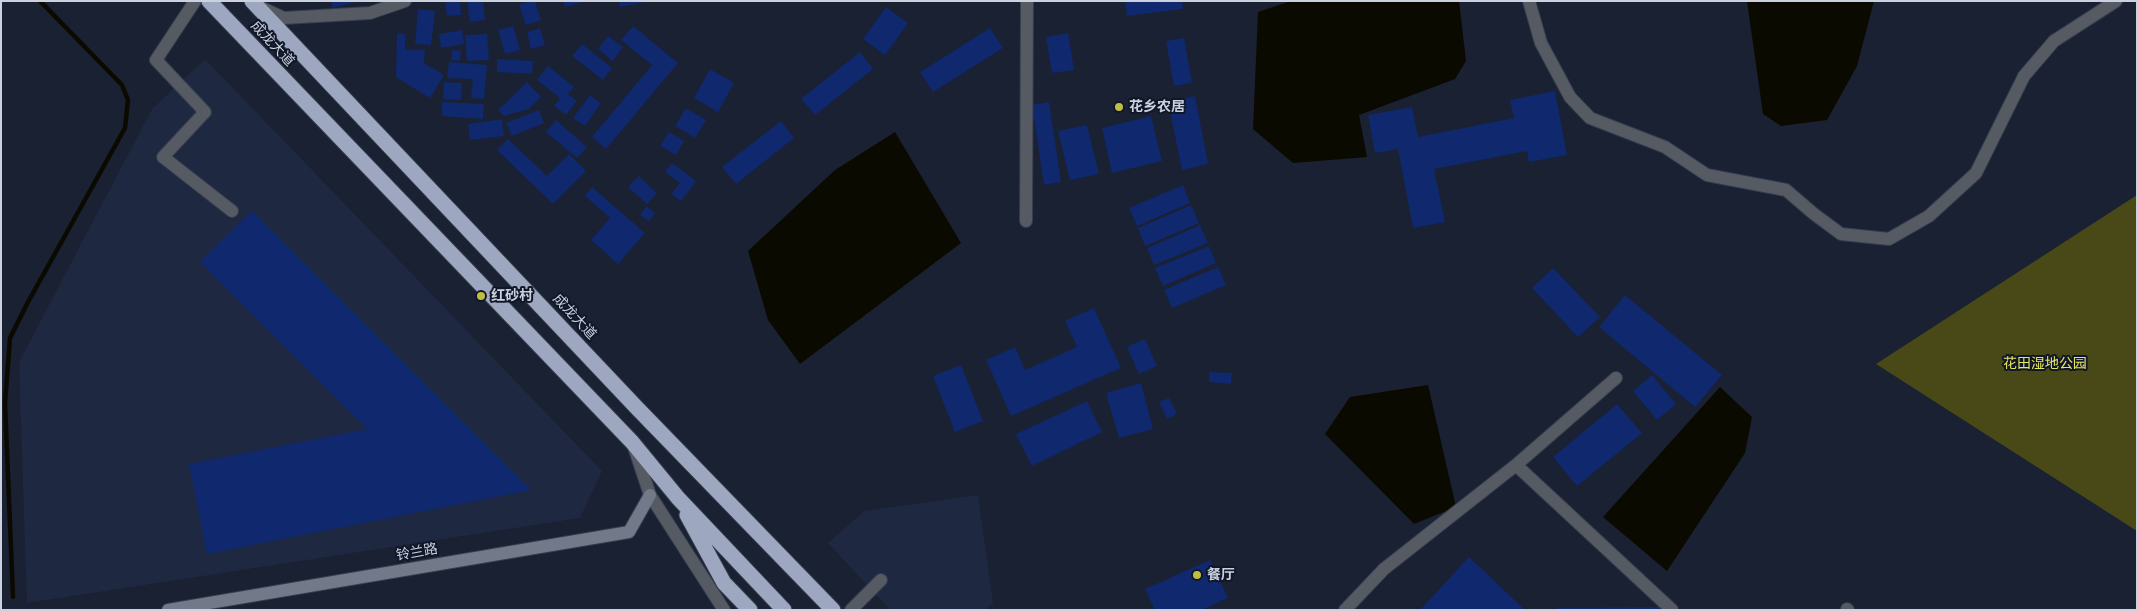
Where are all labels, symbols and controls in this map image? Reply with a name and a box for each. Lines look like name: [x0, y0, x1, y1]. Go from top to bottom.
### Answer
street label: 成龙大道: [247, 18, 297, 70]
place label: 花乡农居: [1129, 99, 1185, 115]
marker: 花乡农居: [1113, 101, 1125, 113]
place label: 红砂村: [491, 288, 533, 304]
marker: 红砂村: [475, 290, 487, 302]
street label: 成龙大道: [549, 291, 599, 343]
park label: 花田湿地公园: [2003, 356, 2087, 372]
street label: 铃兰路: [395, 541, 439, 565]
place label: 餐厅: [1207, 567, 1235, 583]
marker: 餐厅: [1191, 569, 1203, 581]

